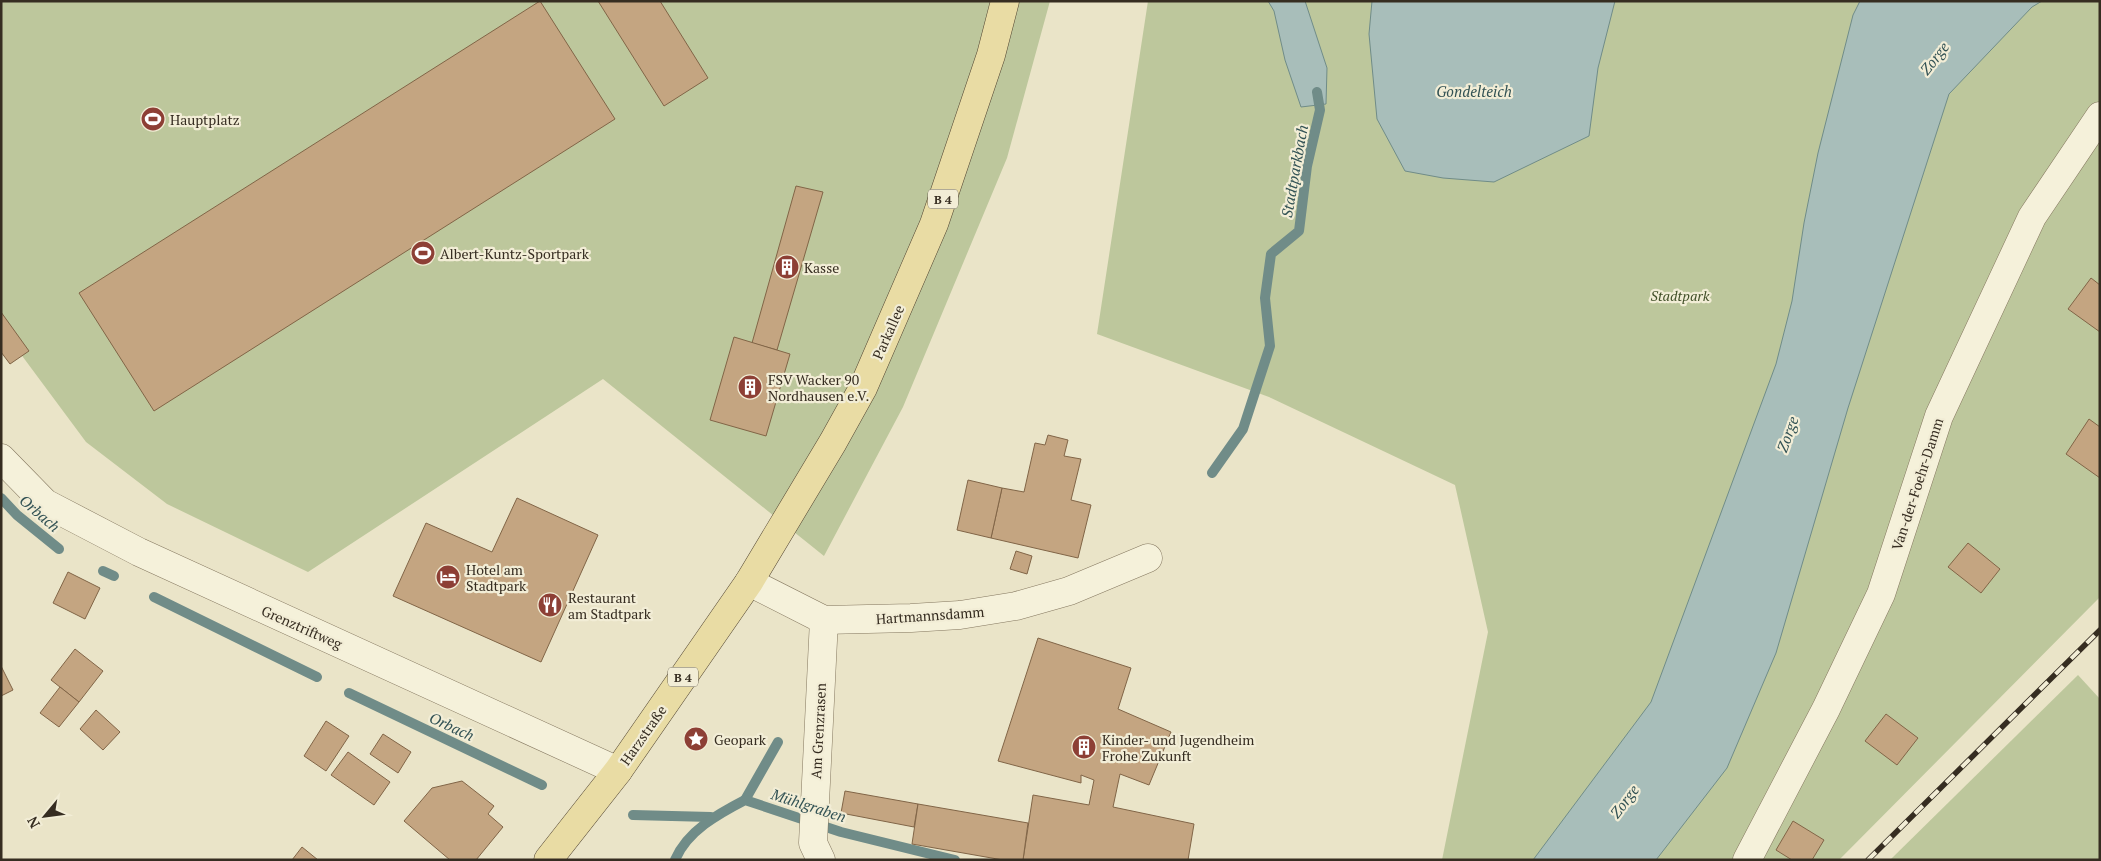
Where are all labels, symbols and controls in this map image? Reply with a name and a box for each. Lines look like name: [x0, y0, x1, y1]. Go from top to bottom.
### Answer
water label: Zorge: [1915, 37, 1953, 79]
water label: Gondelteich: [1436, 81, 1512, 101]
sports icon: Hauptplatz: [140, 106, 166, 132]
place label: Hauptplatz: [170, 110, 240, 129]
water label: Stadtparkbach: [1276, 123, 1312, 219]
road number: B 4: [928, 190, 958, 208]
sports icon: Albert-Kuntz-Sportpark: [410, 240, 436, 266]
place label: Albert-Kuntz-Sportpark: [440, 244, 590, 263]
building icon: Kasse: [774, 254, 800, 280]
place label: Kasse: [804, 258, 839, 277]
park label: Stadtpark: [1651, 286, 1710, 305]
street label: Parkallee: [868, 302, 908, 362]
place label: FSV Wacker 90 Nordhausen e.V.: [768, 370, 869, 405]
building icon: FSV Wacker 90 Nordhausen e.V.: [737, 374, 763, 400]
water label: Zorge: [1771, 413, 1803, 455]
street label: Van-der-Foehr-Damm: [1887, 415, 1947, 553]
water label: Orbach: [16, 490, 64, 536]
place label: Hotel am Stadtpark: [466, 560, 527, 595]
hotel icon: Hotel am Stadtpark: [435, 564, 461, 590]
place label: Restaurant am Stadtpark: [568, 588, 652, 623]
restaurant icon: Restaurant am Stadtpark: [537, 592, 563, 618]
street label: Grenztriftweg: [259, 601, 346, 653]
street label: Hartmannsdamm: [875, 602, 985, 628]
road number: B 4: [668, 668, 698, 686]
street label: Am Grenzrasen: [806, 682, 830, 779]
street label: Harzstraße: [615, 701, 671, 769]
water label: Orbach: [426, 707, 478, 745]
place icon: Geopark: [683, 726, 709, 752]
place label: Geopark: [714, 730, 767, 749]
place label: Kinder- und Jugendheim Frohe Zukunft: [1102, 730, 1254, 765]
building icon: Kinder- und Jugendheim Frohe Zukunft: [1071, 734, 1097, 760]
water label: Zorge: [1605, 780, 1643, 822]
water label: Mühlgraben: [768, 783, 849, 826]
north arrow: [20, 791, 70, 841]
text: N: [22, 813, 44, 832]

